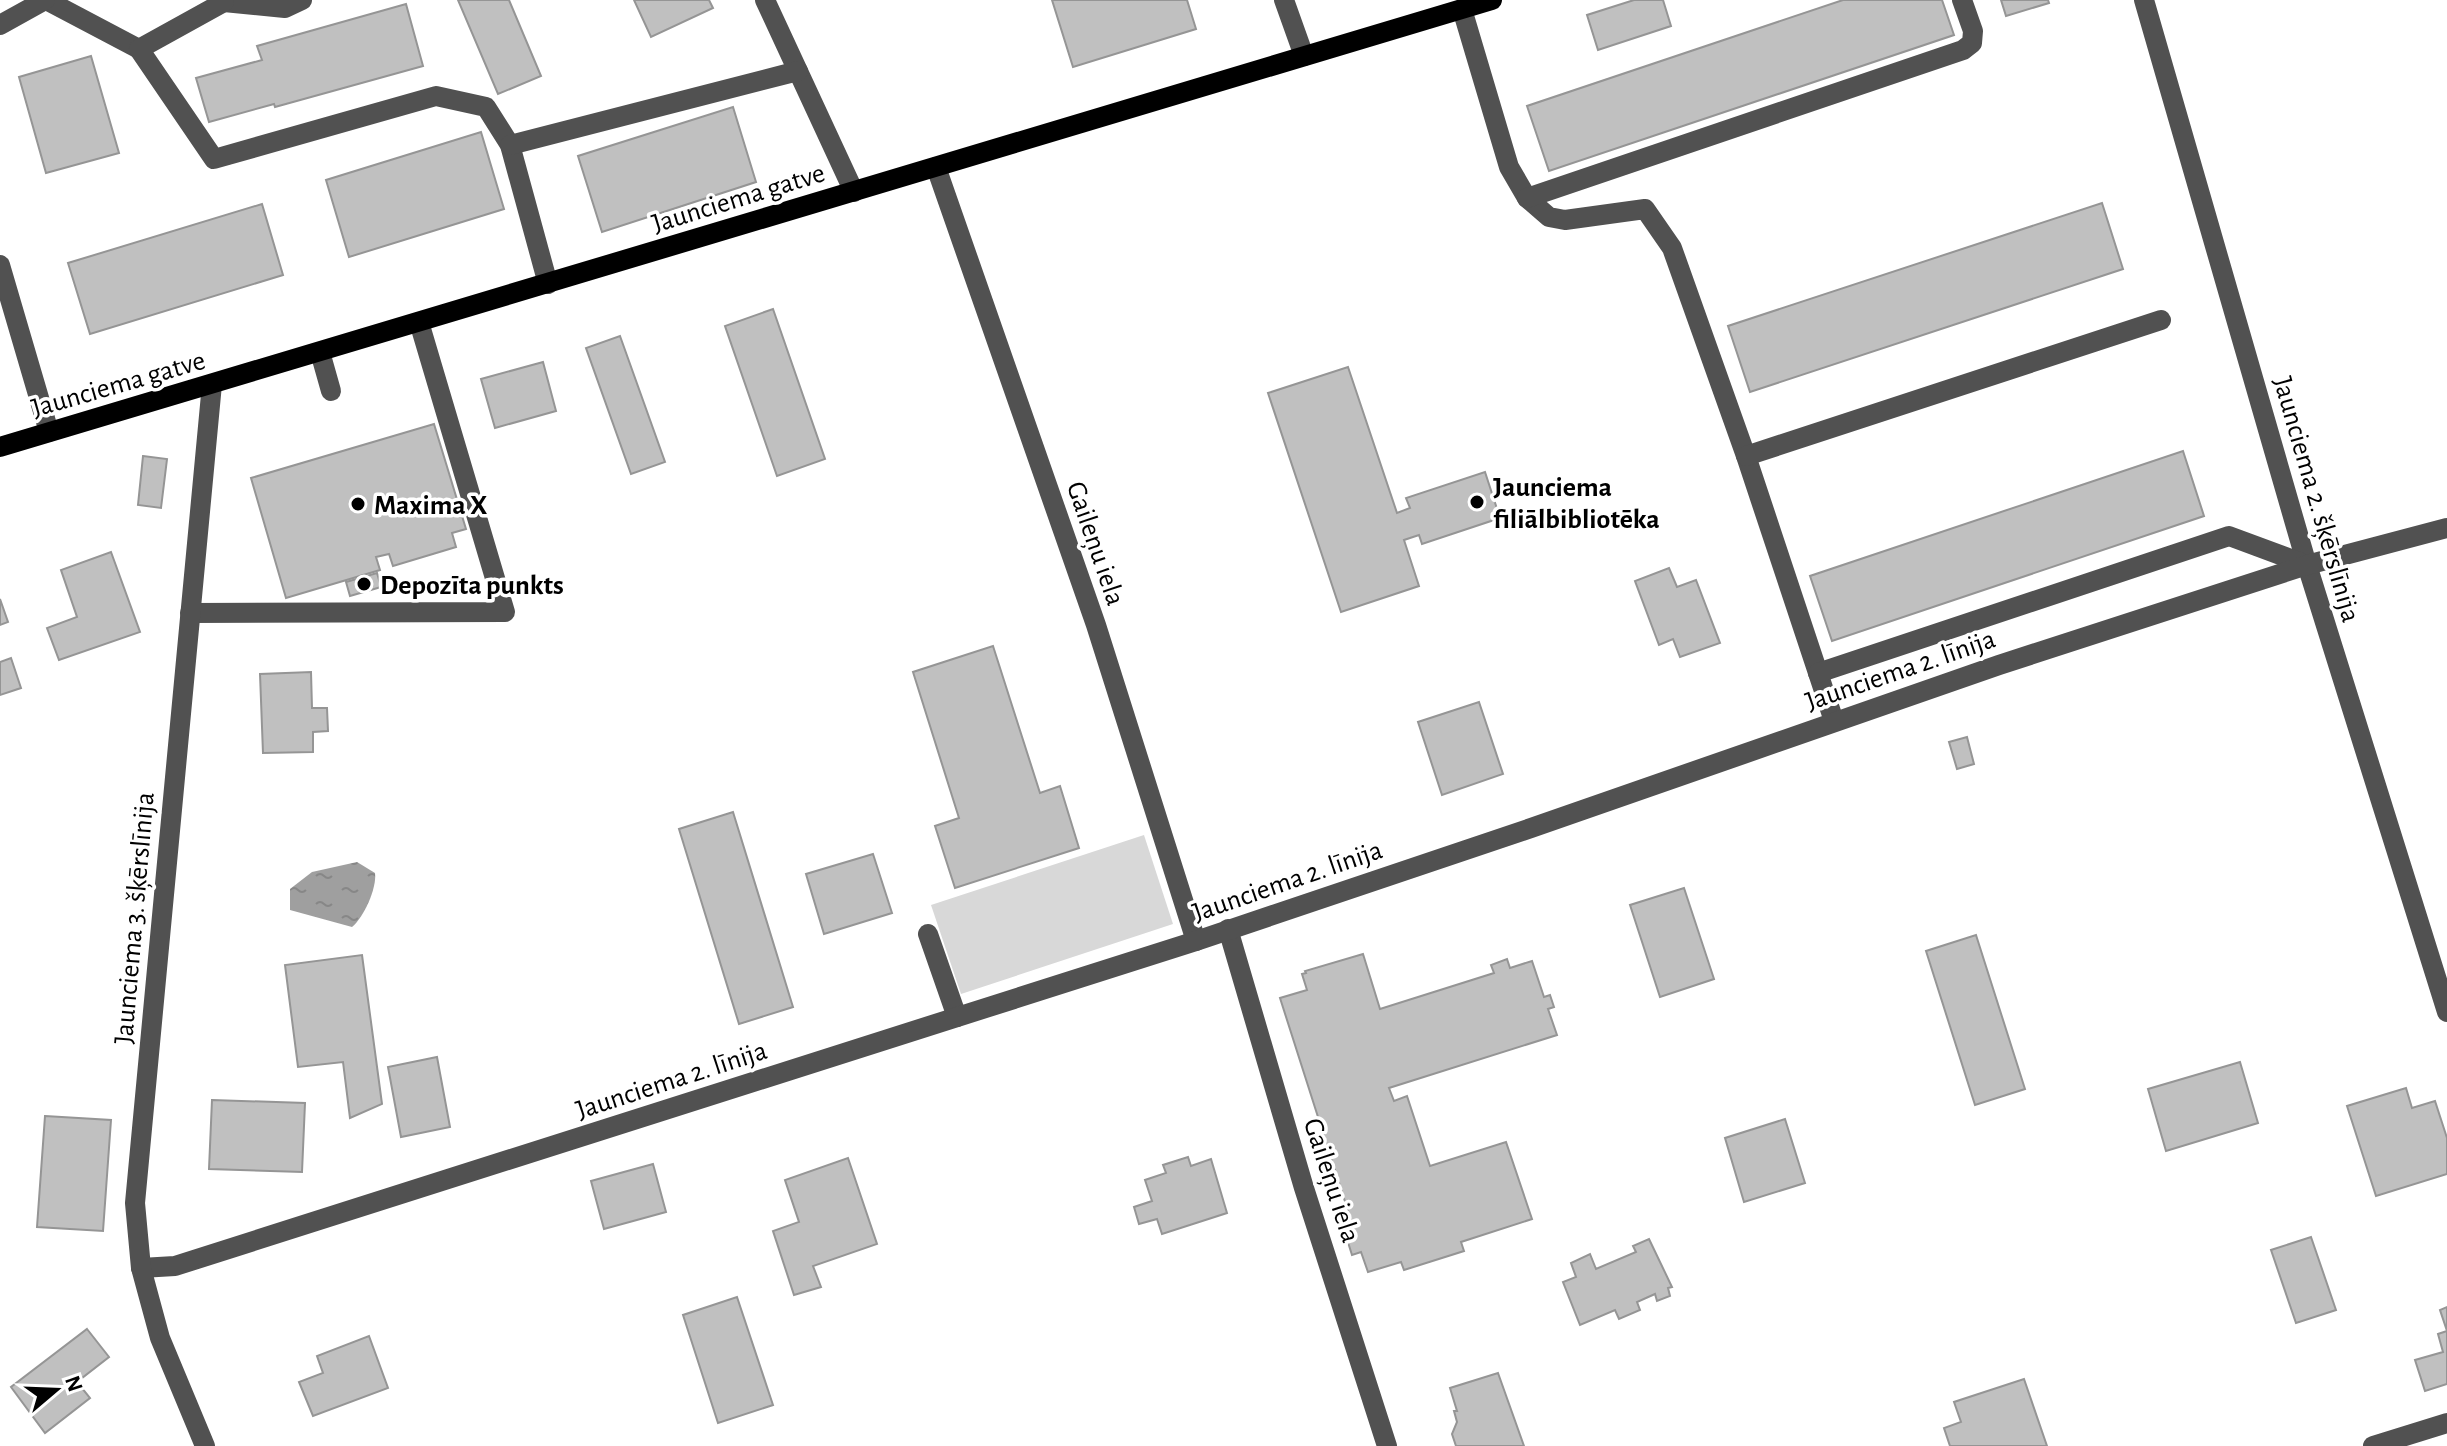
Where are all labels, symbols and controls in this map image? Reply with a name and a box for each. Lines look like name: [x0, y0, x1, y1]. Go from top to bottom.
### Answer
street label: Jaunciema gatve: [649, 159, 828, 239]
street label: Jaunciema gatve: [28, 347, 209, 423]
street label: Jaunciema 2. šķērslīnija: [2267, 374, 2365, 626]
place label: Jaunciema filiālbibliotēka: [1493, 474, 1660, 534]
street label: Gaileņu iela: [1060, 478, 1129, 610]
place label: Maxima X: [374, 492, 487, 520]
marker: Jaunciema filiālbibliotēka: [1468, 493, 1486, 511]
marker: Maxima X: [349, 495, 367, 513]
place label: Depozīta punkts: [380, 572, 564, 600]
marker: Depozīta punkts: [355, 575, 373, 593]
street label: Jaunciema 2. līnija: [1802, 625, 1999, 717]
street label: Jaunciema 3. šķērslīnija: [110, 791, 161, 1045]
street label: Jaunciema 2. līnija: [1189, 836, 1386, 928]
street label: Jaunciema 2. līnija: [573, 1037, 771, 1125]
street label: Gaileņu iela: [1297, 1115, 1364, 1247]
north arrow: [16, 1350, 96, 1430]
text: N: [61, 1373, 87, 1395]

